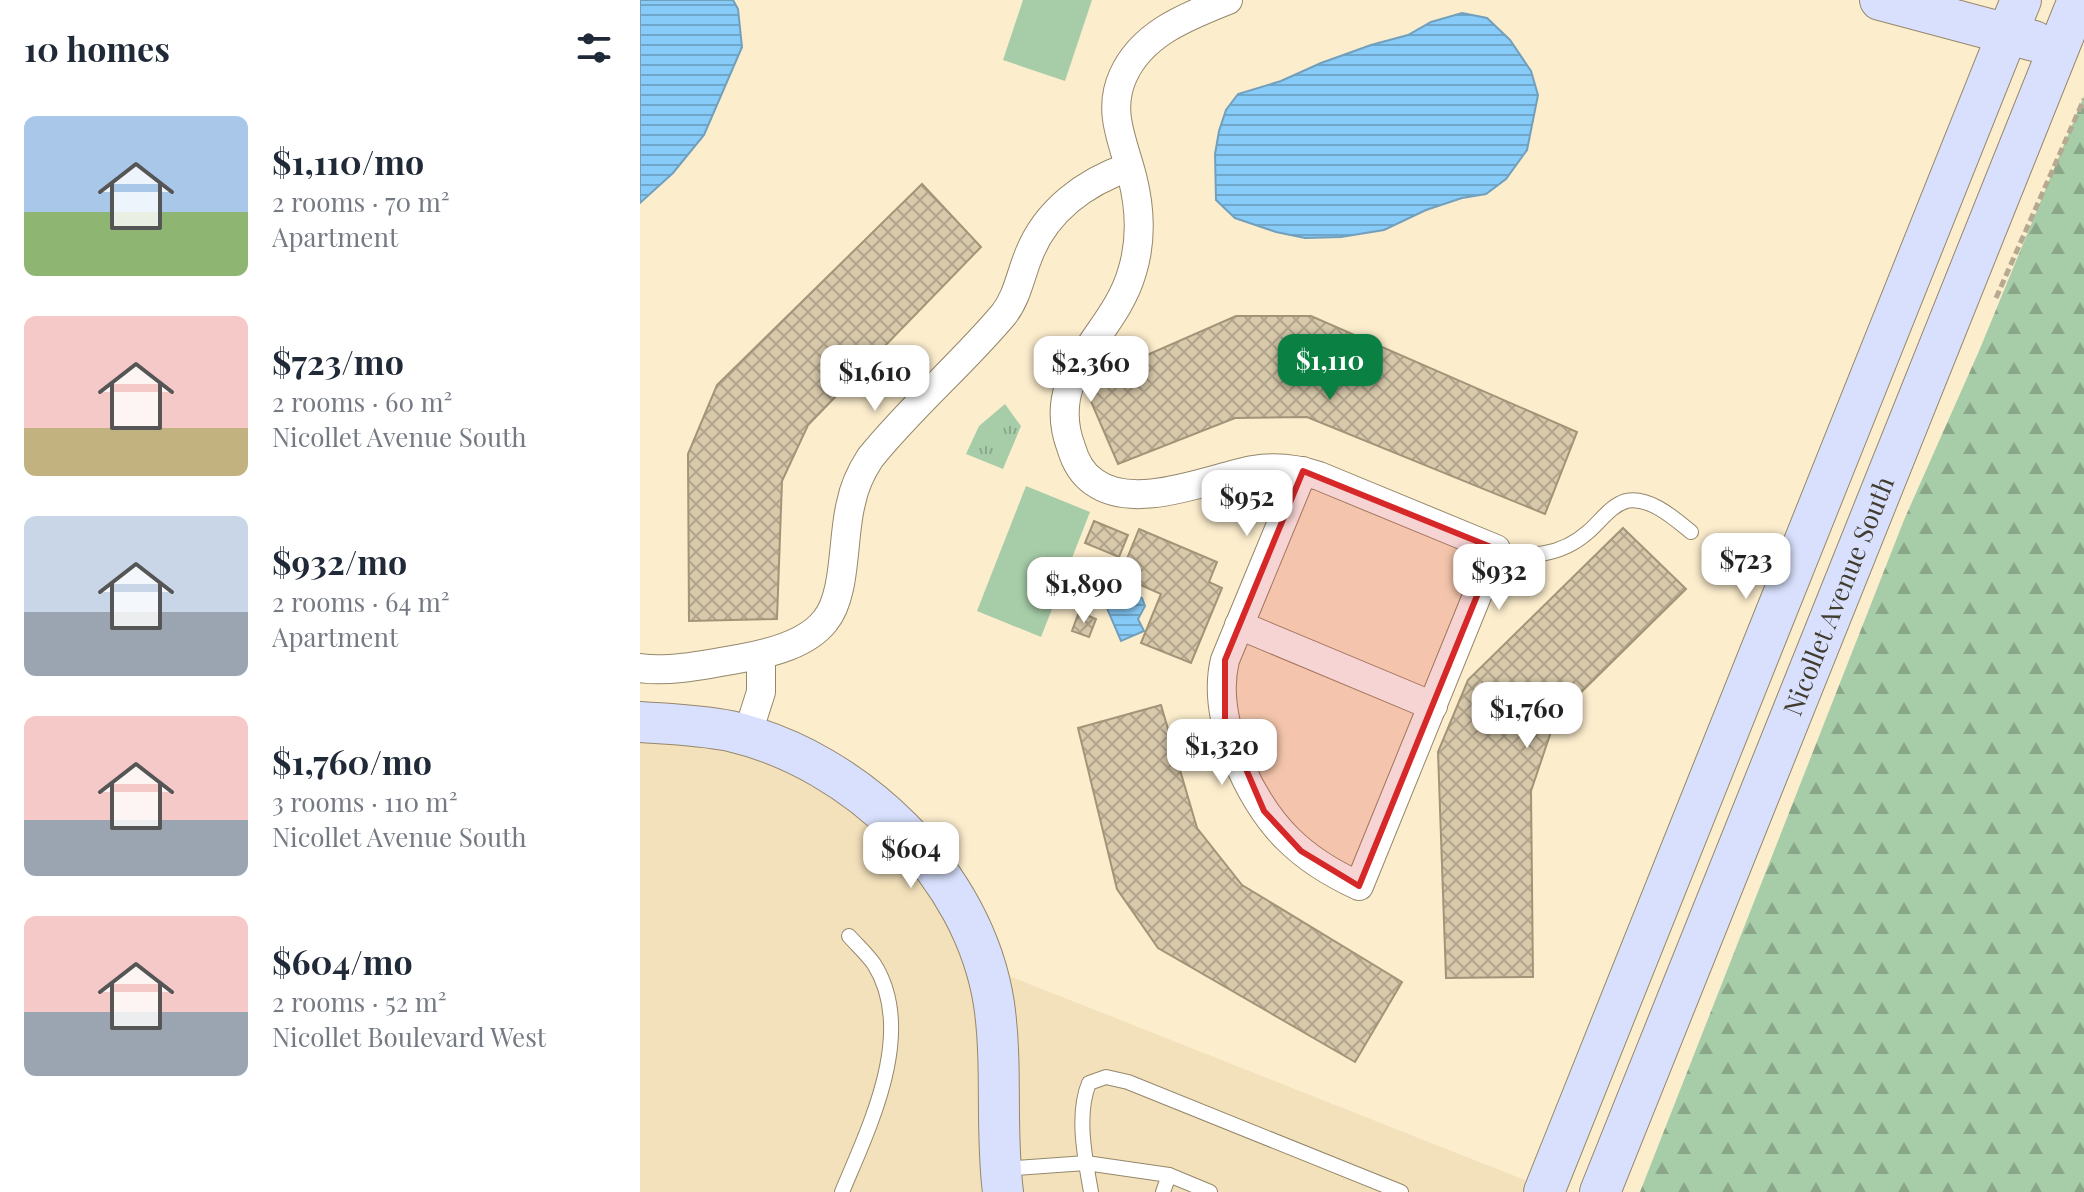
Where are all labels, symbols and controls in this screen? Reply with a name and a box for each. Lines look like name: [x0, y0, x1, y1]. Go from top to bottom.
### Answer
text: 10 homes: [24, 25, 170, 71]
icon: filters: [572, 26, 616, 70]
text: $1,110/mo: [272, 138, 424, 184]
icon: home: [88, 148, 184, 244]
text: 2 rooms · 70 m²: [272, 184, 450, 219]
text: Apartment: [272, 219, 398, 254]
pin: $1,110: [1265, 334, 1395, 402]
pin: $2,360: [1026, 336, 1156, 404]
text: $723/mo: [272, 338, 404, 384]
text: $1,110: [1296, 342, 1364, 377]
text: $2,360: [1052, 344, 1130, 379]
pin: $1,610: [810, 345, 940, 413]
icon: home: [88, 348, 184, 444]
text: $1,610: [838, 353, 912, 388]
text: 2 rooms · 60 m²: [272, 384, 452, 419]
text: Nicollet Avenue South: [272, 419, 527, 454]
pin: $952: [1200, 470, 1294, 538]
street label: Nicollet Avenue South: [1774, 471, 1901, 720]
text: $952: [1220, 478, 1274, 513]
pin: $723: [1699, 533, 1793, 601]
text: $932/mo: [272, 538, 407, 584]
text: $723: [1719, 541, 1773, 576]
pin: $932: [1452, 544, 1546, 612]
icon: home: [88, 548, 184, 644]
text: $932: [1471, 552, 1527, 587]
pin: $1,890: [1019, 557, 1149, 625]
text: $1,890: [1045, 565, 1123, 600]
text: 2 rooms · 64 m²: [272, 584, 450, 619]
text: Apartment: [272, 619, 398, 654]
pin: $1,760: [1462, 682, 1592, 750]
text: $1,760: [1490, 690, 1564, 725]
pin: $1,320: [1157, 719, 1287, 787]
text: $1,320: [1185, 727, 1259, 762]
text: $1,760/mo: [272, 738, 432, 784]
icon: home: [88, 748, 184, 844]
text: 3 rooms · 110 m²: [272, 784, 457, 819]
text: Nicollet Avenue South: [272, 819, 527, 854]
pin: $604: [864, 822, 958, 890]
text: $604: [881, 830, 941, 865]
text: $604/mo: [272, 938, 413, 984]
icon: home: [88, 948, 184, 1044]
text: 2 rooms · 52 m²: [272, 984, 447, 1019]
text: Nicollet Boulevard West: [272, 1019, 546, 1054]

